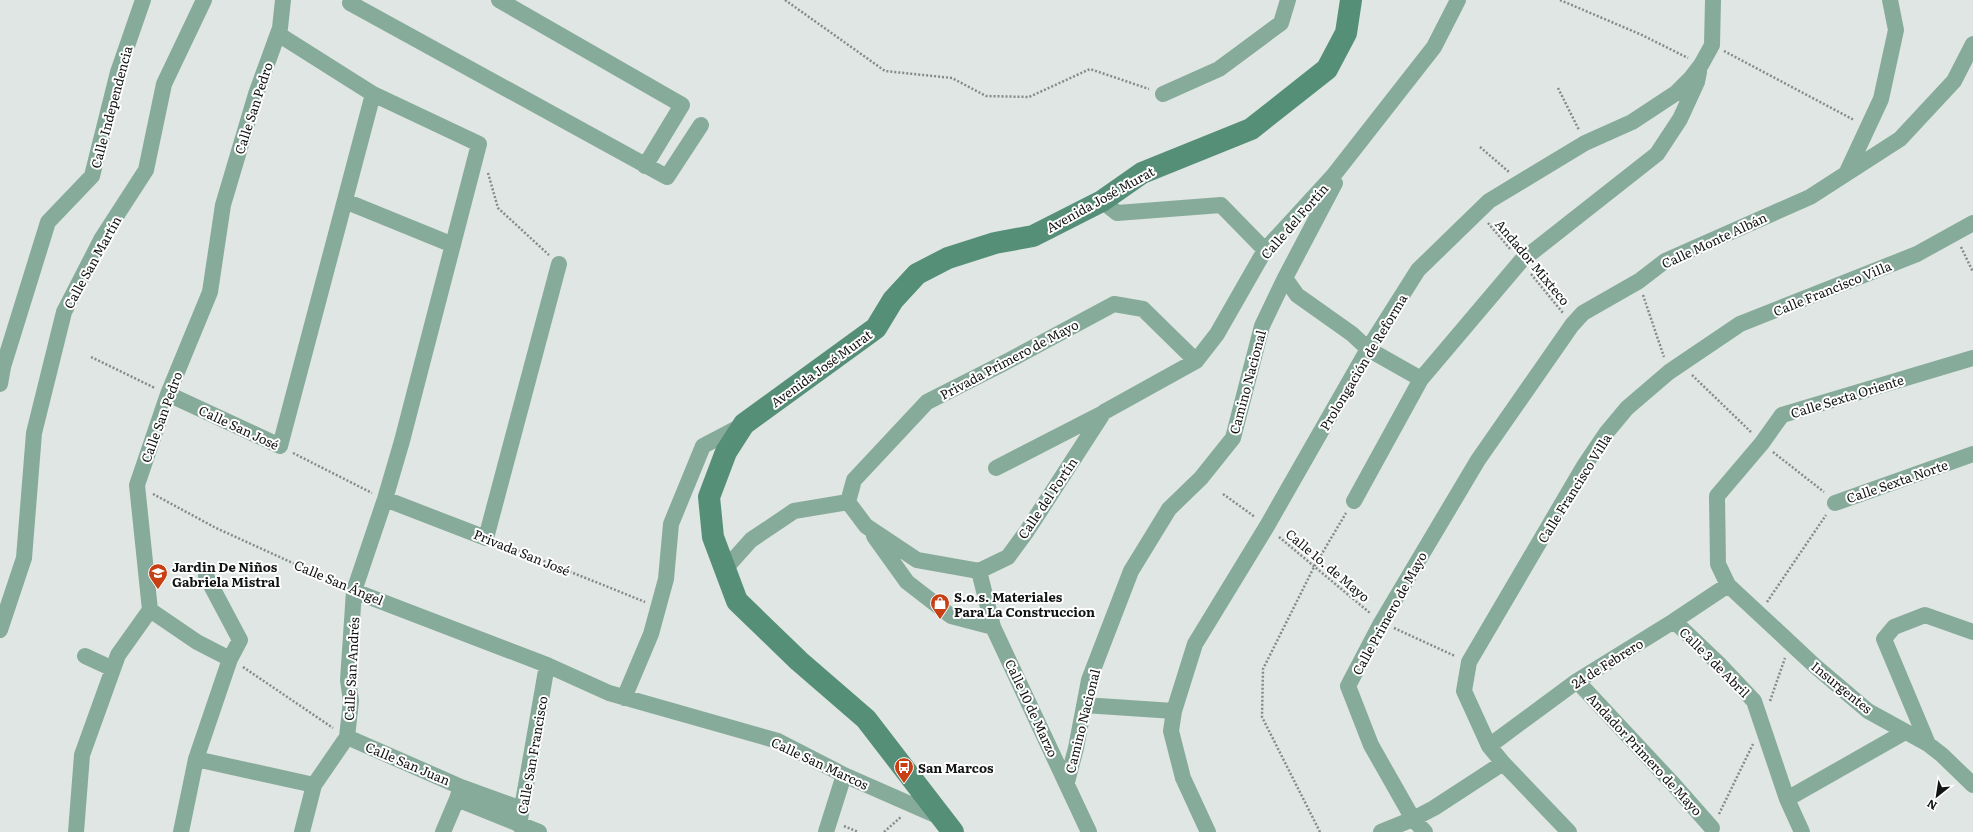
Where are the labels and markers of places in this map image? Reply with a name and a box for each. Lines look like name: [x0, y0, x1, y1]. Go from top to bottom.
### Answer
place label: Jardin De Niños Gabriela Mistral: [172, 557, 280, 591]
school or university icon: Jardin De Niños Gabriela Mistral: [147, 562, 169, 590]
place label: S.o.s. Materiales Para La Construccion: [954, 587, 1095, 621]
shop icon: S.o.s. Materiales Para La Construccion: [929, 592, 951, 620]
bus stop icon: San Marcos: [893, 756, 915, 784]
place label: San Marcos: [918, 758, 994, 777]

